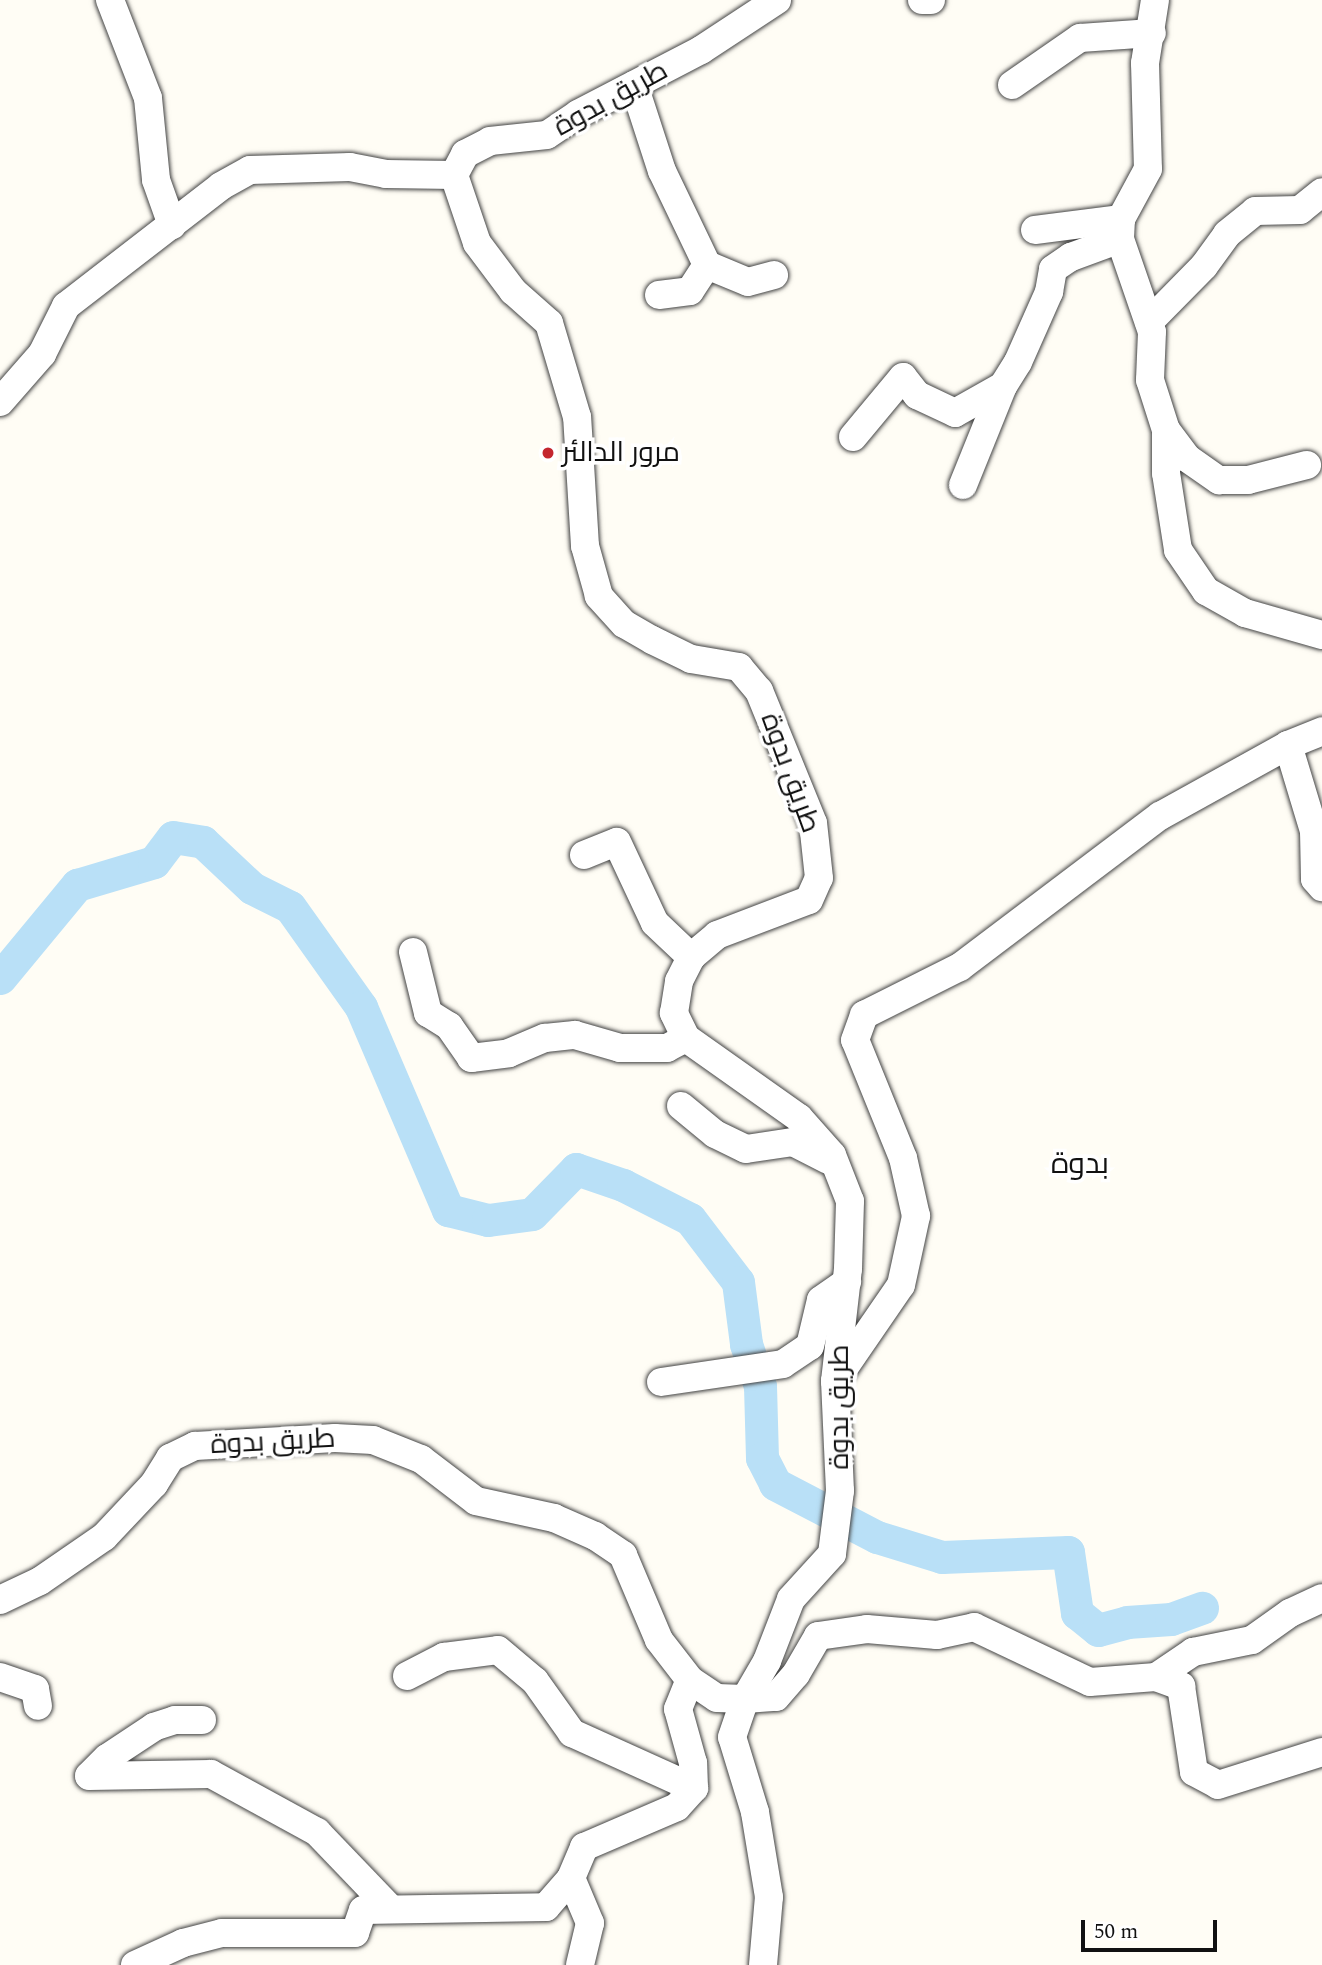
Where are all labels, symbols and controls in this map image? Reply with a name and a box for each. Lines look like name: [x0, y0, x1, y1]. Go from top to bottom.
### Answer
street label: طريق بدوة: [548, 54, 674, 144]
place label: مرور الدالئر: [562, 436, 680, 470]
marker: مرور الدالئر: [540, 445, 556, 461]
street label: طريق بدوة: [753, 709, 827, 837]
district label: بدوة: [1051, 1146, 1109, 1182]
street label: طريق بدوة: [823, 1344, 857, 1470]
street label: طريق بدوة: [210, 1422, 336, 1462]
scale bar: [1084, 1906, 1220, 1950]
text: 50 m: [1094, 1916, 1138, 1948]

